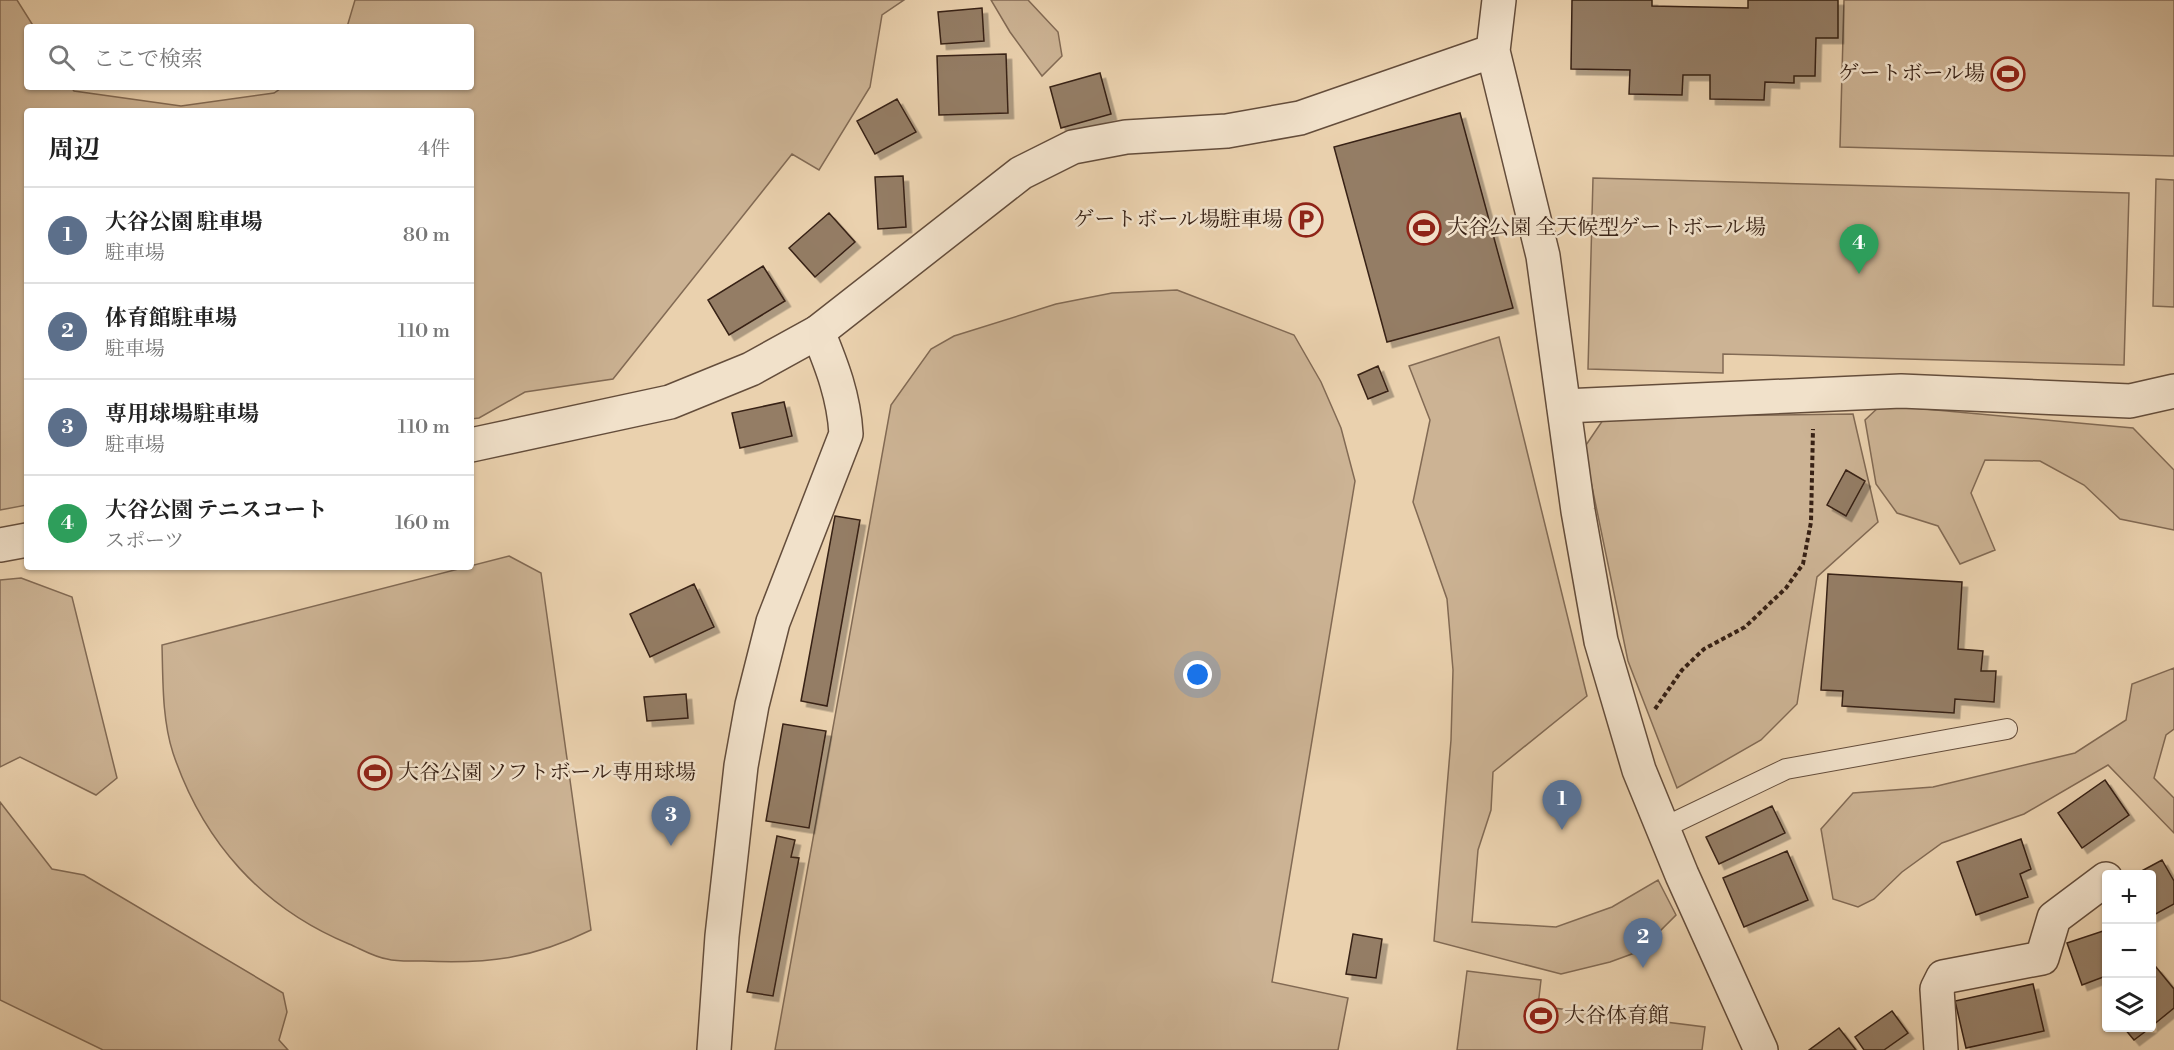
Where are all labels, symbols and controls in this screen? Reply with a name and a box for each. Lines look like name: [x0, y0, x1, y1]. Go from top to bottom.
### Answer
search box: [24, 24, 474, 90]
icon: search: [45, 41, 78, 74]
text: ここで検索: [93, 46, 203, 73]
sports icon: ゲートボール場: [1990, 56, 2026, 92]
place label: ゲートボール場: [1838, 61, 1985, 87]
text: 周辺: [48, 134, 100, 166]
text: 4件: [418, 137, 450, 162]
parking icon: ゲートボール場駐車場: [1288, 202, 1324, 238]
place label: ゲートボール場駐車場: [1073, 207, 1283, 233]
text: 大谷公園 駐車場: [105, 209, 263, 236]
sports icon: 大谷公園 全天候型ゲートボール場: [1406, 210, 1442, 246]
place label: 大谷公園 全天候型ゲートボール場: [1447, 215, 1766, 241]
text: 1: [63, 223, 72, 248]
text: 80 m: [403, 223, 450, 248]
pin: 4: [1840, 224, 1878, 274]
text: 駐車場: [105, 241, 165, 266]
text: 体育館駐車場: [105, 305, 237, 332]
text: 2: [61, 319, 74, 344]
text: 110 m: [398, 319, 450, 344]
text: 駐車場: [105, 337, 165, 362]
text: 専用球場駐車場: [105, 401, 259, 428]
text: 3: [61, 415, 74, 440]
text: 110 m: [398, 415, 450, 440]
text: 駐車場: [105, 433, 165, 458]
text: 大谷公園 テニスコート: [105, 497, 328, 524]
text: 4: [61, 511, 74, 536]
text: 160 m: [395, 511, 450, 536]
text: スポーツ: [105, 529, 184, 554]
your location: [1183, 660, 1212, 689]
sports icon: 大谷公園 ソフトボール専用球場: [357, 755, 393, 791]
place label: 大谷公園 ソフトボール専用球場: [398, 760, 696, 786]
pin: 1: [1542, 780, 1582, 830]
pin: 3: [652, 796, 690, 846]
map controls: [2102, 870, 2156, 1032]
button: +: [2102, 870, 2156, 924]
pin: 2: [1624, 918, 1662, 968]
button: −: [2102, 924, 2156, 978]
button: layers: [2102, 978, 2156, 1032]
sports icon: 大谷体育館: [1523, 998, 1559, 1034]
place label: 大谷体育館: [1564, 1003, 1669, 1029]

